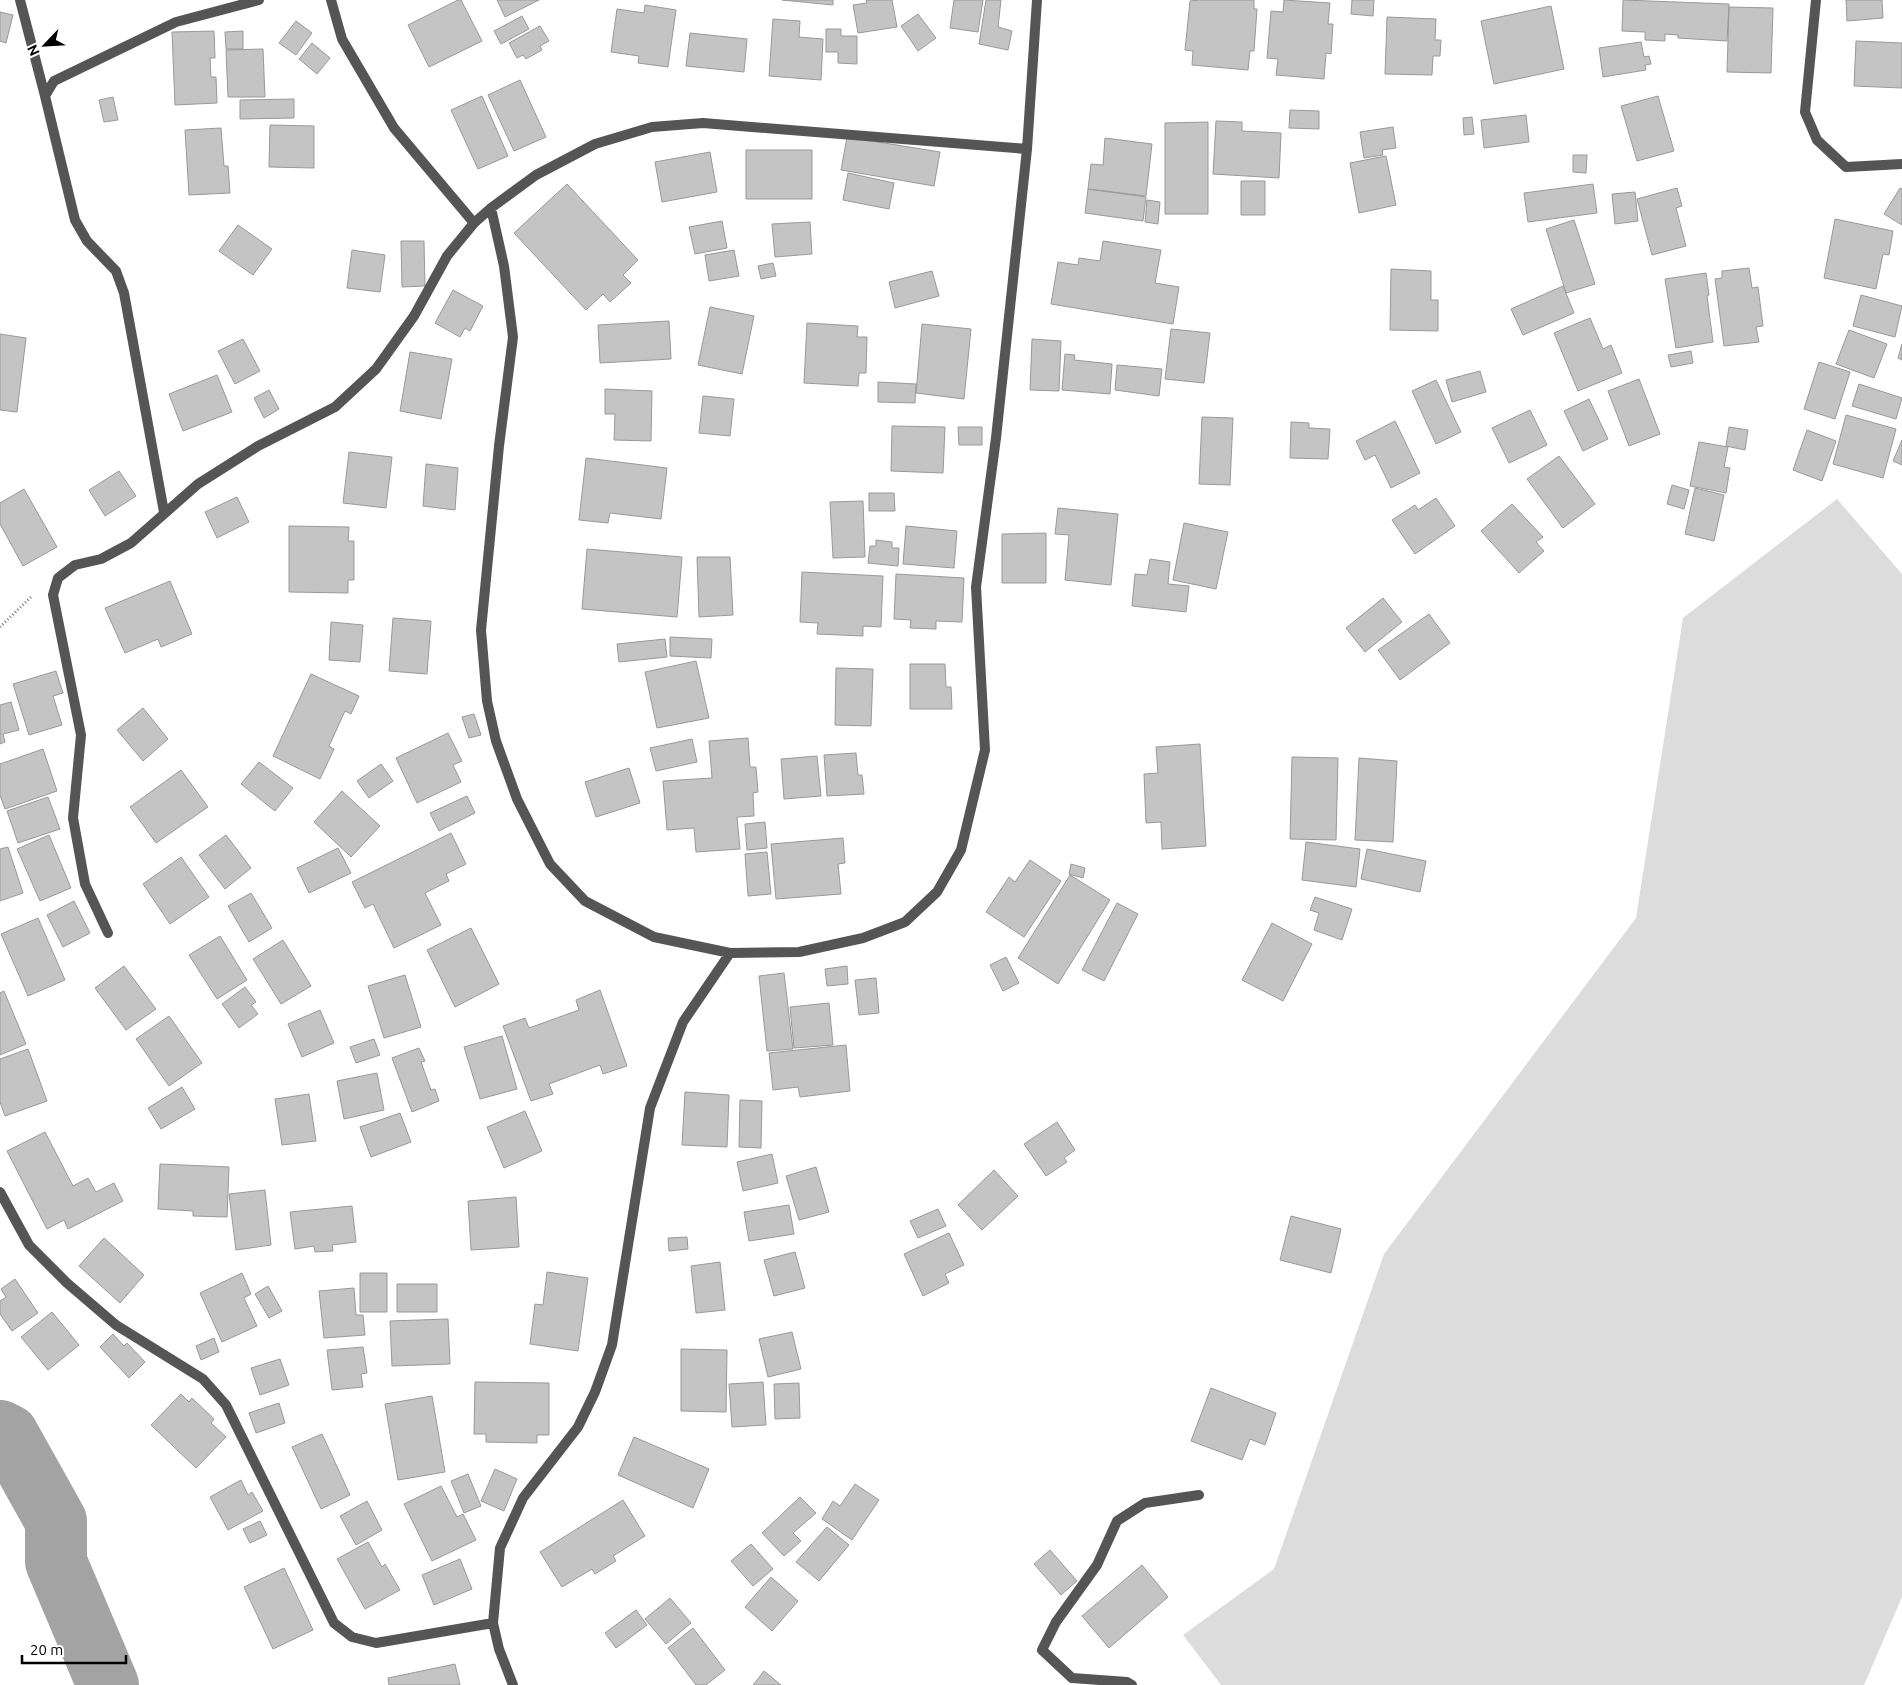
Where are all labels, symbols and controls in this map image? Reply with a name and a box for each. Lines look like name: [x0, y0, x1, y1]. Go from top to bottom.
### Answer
north arrow: [20, 20, 70, 70]
text: N: [24, 42, 43, 59]
scale bar: [22, 1632, 126, 1664]
text: 20 m: [30, 1641, 63, 1658]

